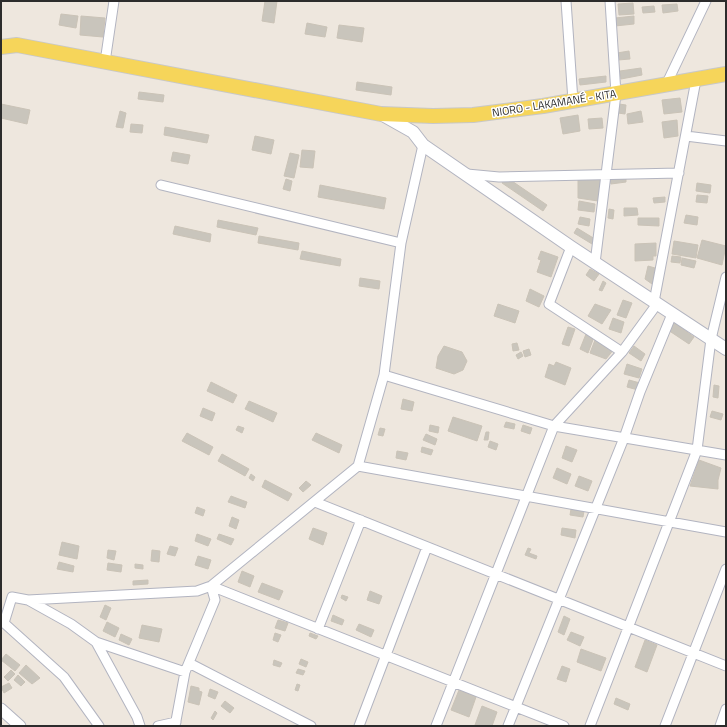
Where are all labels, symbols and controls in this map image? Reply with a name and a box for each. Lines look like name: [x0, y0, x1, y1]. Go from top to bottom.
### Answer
street label: NIORO - LAKAMANÉ - KITA: [491, 85, 618, 121]

